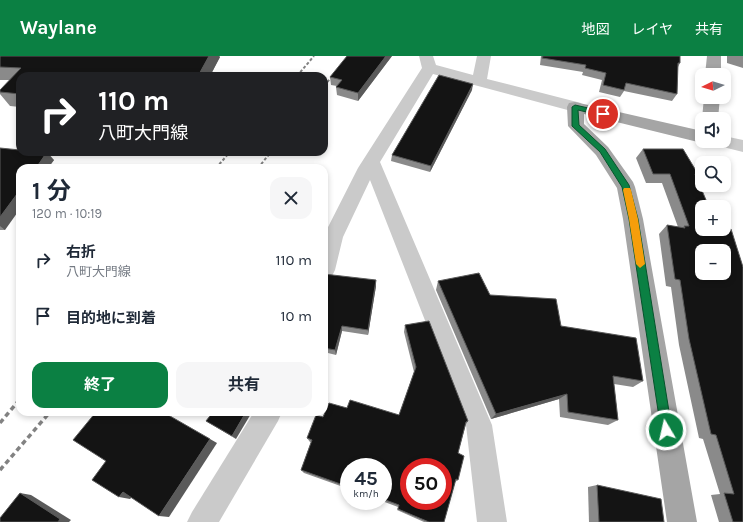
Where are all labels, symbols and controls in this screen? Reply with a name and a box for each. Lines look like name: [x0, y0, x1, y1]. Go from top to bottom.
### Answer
text: Waylane: [20, 17, 97, 39]
text: 地図: [581, 21, 609, 38]
text: レイヤ: [631, 21, 673, 38]
text: 共有: [695, 21, 723, 38]
north arrow: [695, 68, 731, 104]
map controls: [695, 68, 731, 280]
text: 110 m: [98, 84, 169, 117]
icon: right: [32, 88, 84, 140]
pin: [586, 97, 620, 131]
icon: arrive: [592, 103, 614, 125]
button: sound: [695, 112, 731, 148]
text: 八町大門線: [98, 122, 188, 144]
button: search: [695, 156, 731, 192]
text: 1 分: [32, 177, 71, 205]
button: close: [270, 177, 312, 219]
button: +: [695, 200, 731, 236]
text: 120 m · 10:19: [32, 206, 102, 221]
text: 右折: [66, 243, 96, 261]
button: −: [695, 244, 731, 280]
icon: right: [32, 249, 54, 271]
text: 110 m: [276, 251, 312, 269]
text: 八町大門線: [66, 264, 131, 279]
icon: arrive: [32, 305, 54, 327]
text: 10 m: [281, 307, 312, 325]
text: 目的地に到着: [66, 309, 156, 327]
button: 終了: [32, 362, 168, 408]
button: 共有: [176, 362, 312, 408]
position arrow: [645, 409, 687, 451]
speed limit sign: 50: [400, 458, 452, 510]
text: 45: [354, 467, 378, 490]
text: km/h: [353, 488, 379, 500]

